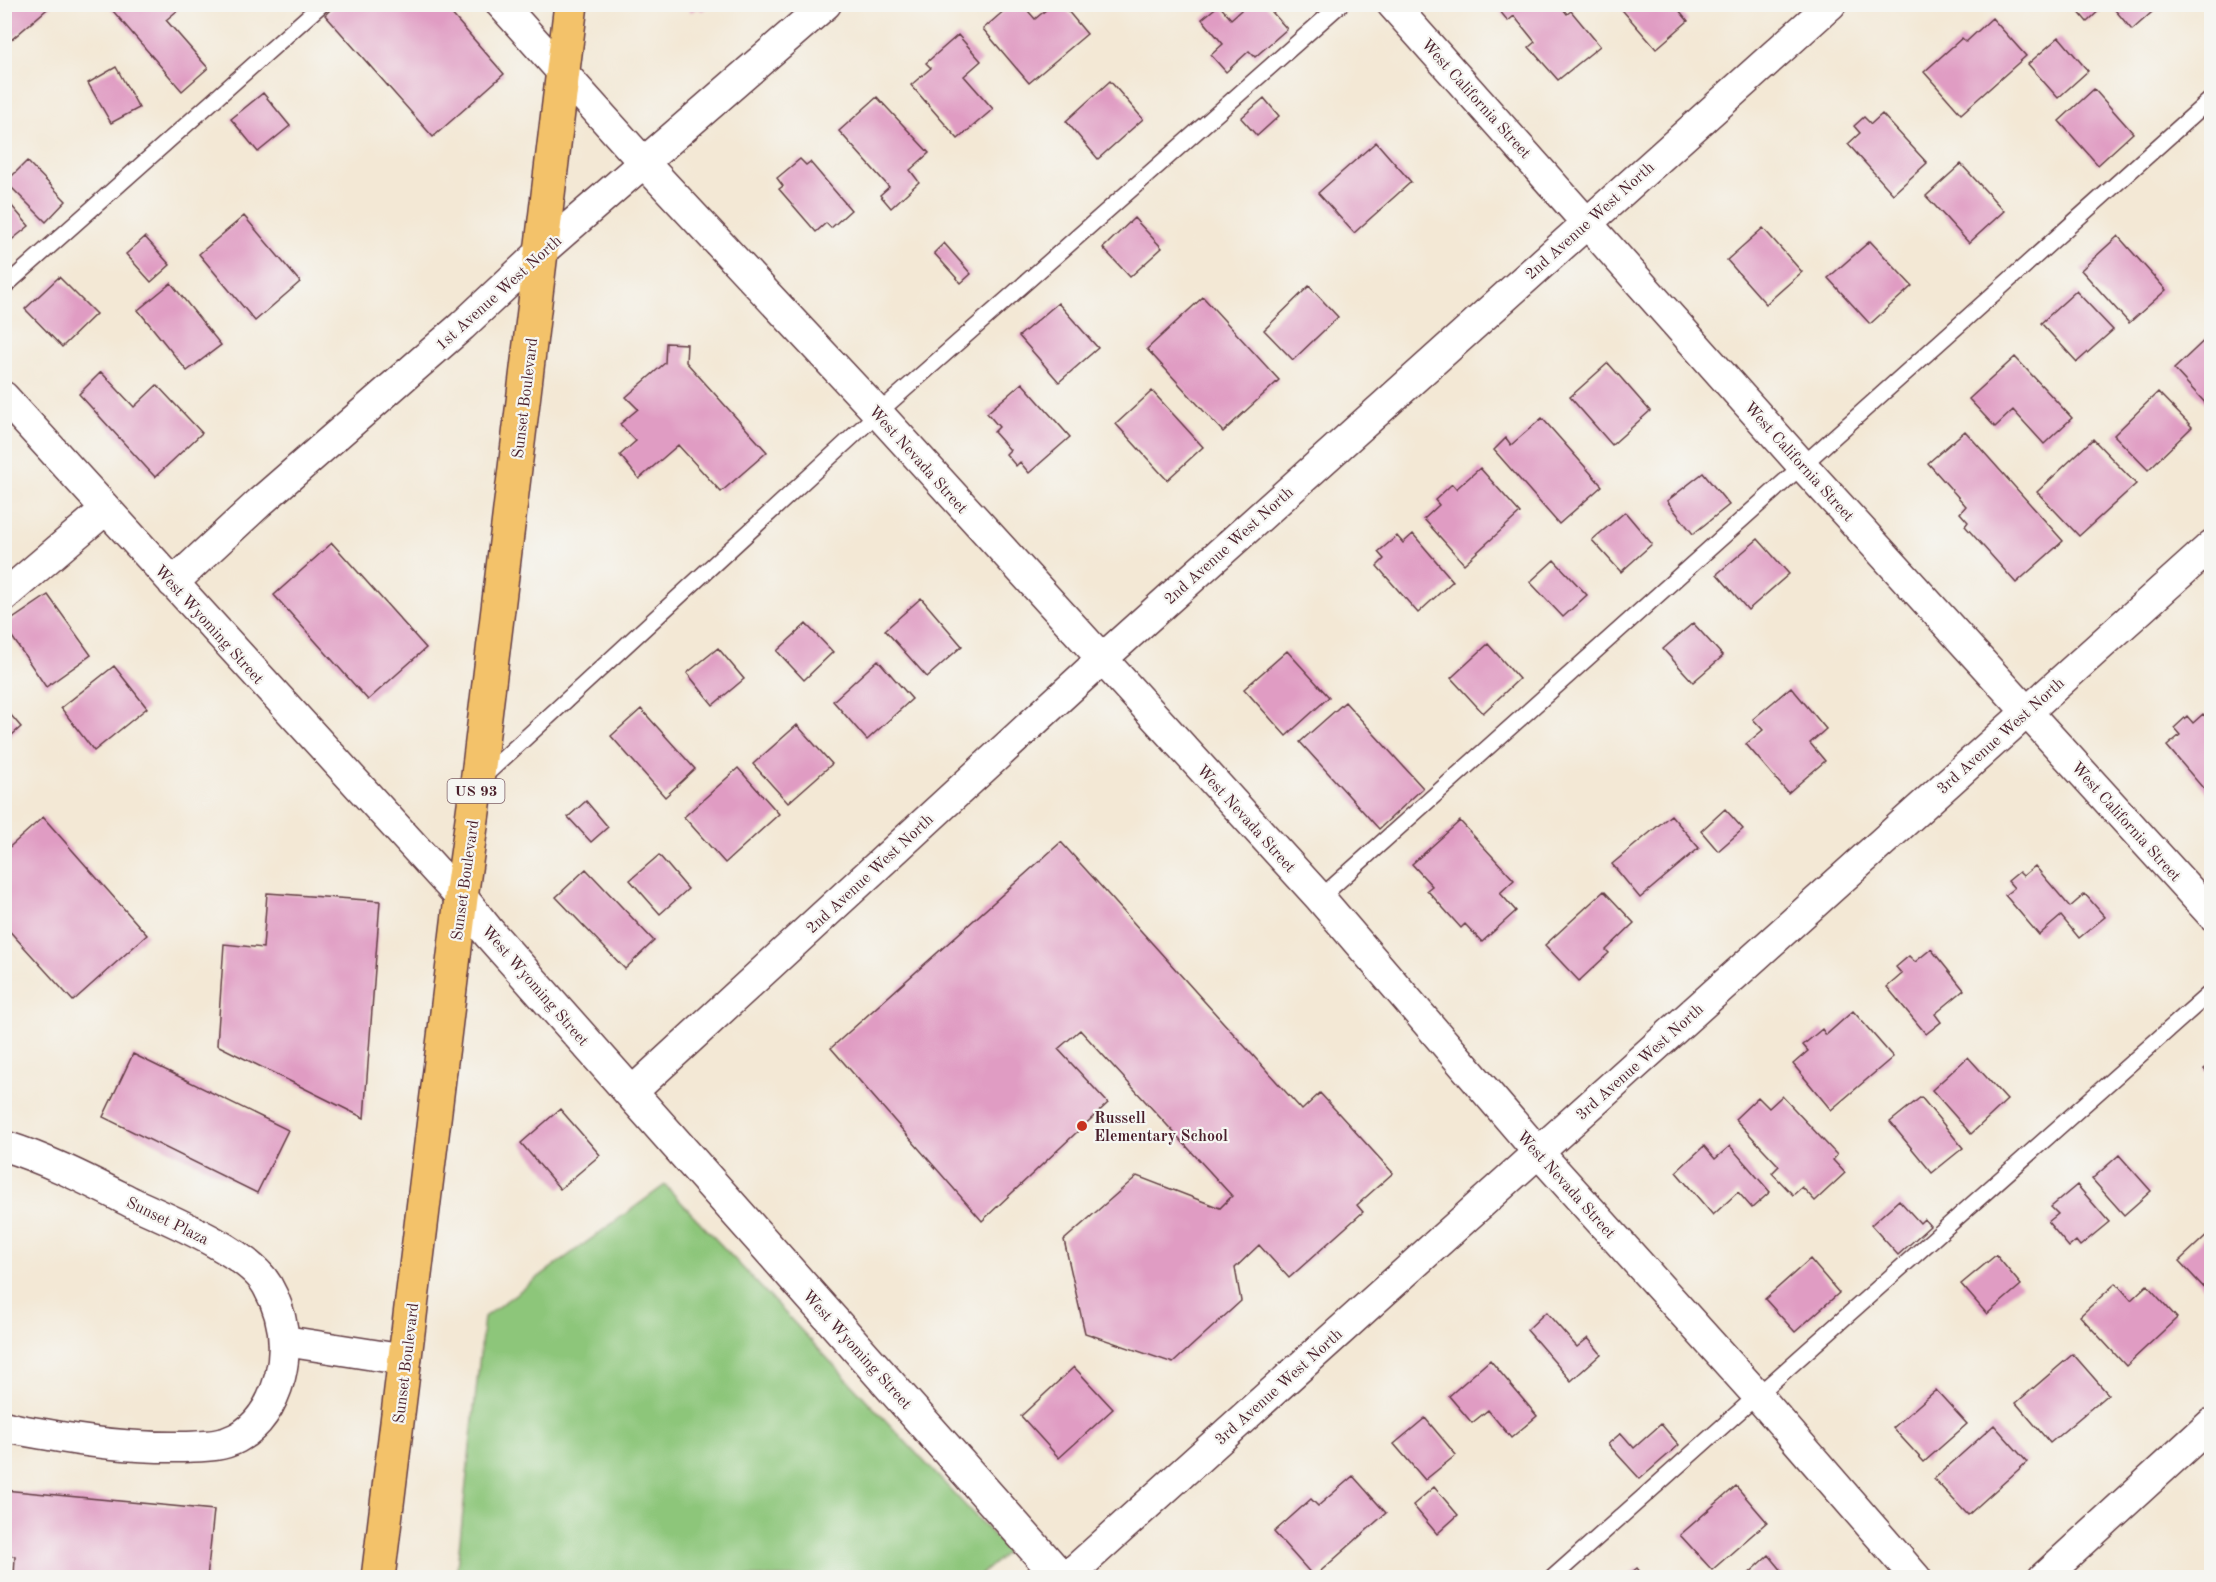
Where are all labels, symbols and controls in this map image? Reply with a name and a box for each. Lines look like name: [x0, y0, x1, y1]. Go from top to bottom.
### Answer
street label: West California Street: [1418, 36, 1533, 162]
street label: 2nd Avenue West North: [1523, 159, 1658, 283]
street label: 1st Avenue West North: [434, 233, 565, 354]
street label: Sunset Boulevard: [511, 337, 541, 460]
street label: West California Street: [1741, 399, 1856, 525]
street label: West Nevada Street: [865, 403, 970, 517]
street label: 2nd Avenue West North: [1162, 484, 1297, 608]
street label: West Wyoming Street: [151, 563, 266, 688]
street label: 3rd Avenue West North: [1935, 675, 2068, 798]
street label: West California Street: [2068, 759, 2183, 885]
street label: West Nevada Street: [1193, 762, 1298, 876]
road number: US 93: [448, 779, 504, 803]
street label: 2nd Avenue West North: [804, 811, 937, 937]
street label: Sunset Boulevard: [450, 819, 482, 942]
street label: West Wyoming Street: [478, 923, 591, 1050]
street label: 3rd Avenue West North: [1574, 1001, 1707, 1124]
place label: Russell Elementary School: [1094, 1111, 1228, 1145]
marker: Russell Elementary School: [1075, 1119, 1089, 1133]
street label: West Nevada Street: [1513, 1128, 1618, 1242]
street label: Sunset Plaza: [123, 1195, 211, 1249]
street label: West Wyoming Street: [799, 1288, 914, 1413]
street label: Sunset Boulevard: [392, 1302, 422, 1425]
street label: 3rd Avenue West North: [1213, 1326, 1346, 1449]

